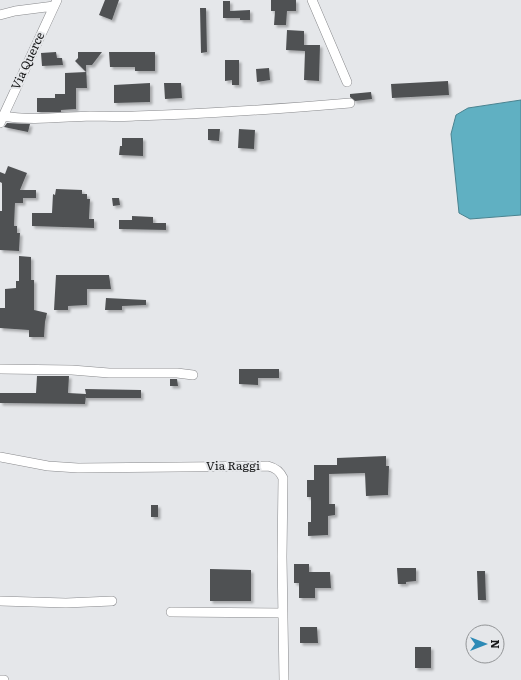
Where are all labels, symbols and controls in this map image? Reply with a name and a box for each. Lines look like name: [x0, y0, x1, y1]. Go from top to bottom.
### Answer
street label: Via Querce: [6, 29, 48, 93]
street label: Via Raggi: [206, 456, 260, 474]
north arrow: [465, 624, 505, 664]
text: N: [488, 639, 504, 649]

